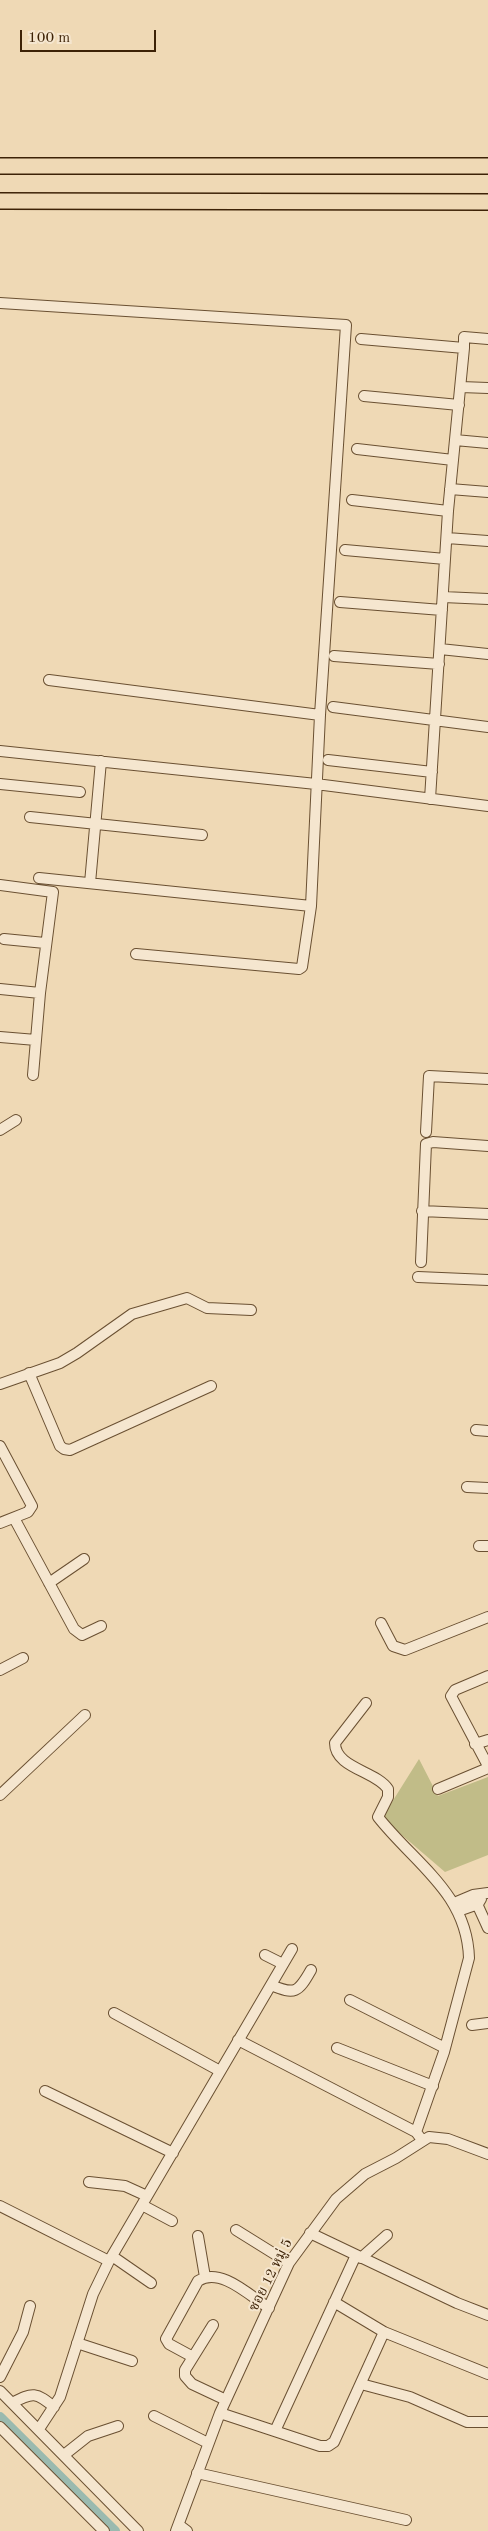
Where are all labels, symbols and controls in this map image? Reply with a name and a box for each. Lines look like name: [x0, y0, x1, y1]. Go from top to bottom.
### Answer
scale bar: [22, 20, 159, 52]
text: 100 m: [28, 31, 70, 46]
street label: ซอย 12 หมู่ 5: [246, 2236, 296, 2314]

